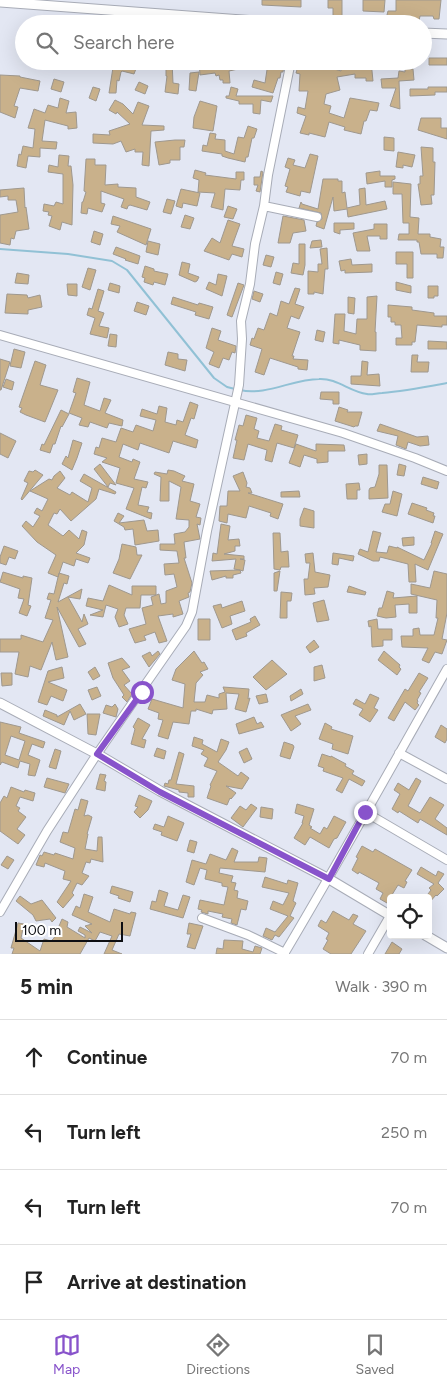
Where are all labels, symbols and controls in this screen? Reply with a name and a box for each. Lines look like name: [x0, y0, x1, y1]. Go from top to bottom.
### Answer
search box: [15, 15, 432, 70]
icon: search: [33, 29, 61, 57]
text: Search here: [73, 31, 175, 54]
route start: [131, 681, 154, 704]
route end: [354, 801, 377, 824]
map controls: [387, 894, 432, 939]
button: locate: [387, 894, 432, 939]
scale bar: [15, 919, 122, 942]
text: 100 m: [22, 922, 61, 939]
text: 5 min: [20, 974, 73, 999]
text: Walk · 390 m: [335, 977, 427, 996]
icon: ahead: [20, 1043, 48, 1071]
text: Continue: [67, 1046, 147, 1069]
text: 70 m: [391, 1048, 427, 1067]
icon: left: [20, 1118, 48, 1146]
text: Turn left: [67, 1121, 141, 1144]
text: 250 m: [381, 1123, 427, 1142]
icon: left: [20, 1193, 48, 1221]
text: Turn left: [67, 1196, 141, 1219]
text: 70 m: [391, 1198, 427, 1217]
icon: arrive: [20, 1268, 48, 1296]
text: Arrive at destination: [67, 1271, 246, 1294]
tab: Map: [53, 1331, 81, 1378]
tab: Directions: [186, 1331, 250, 1378]
tab: Saved: [356, 1331, 394, 1378]

